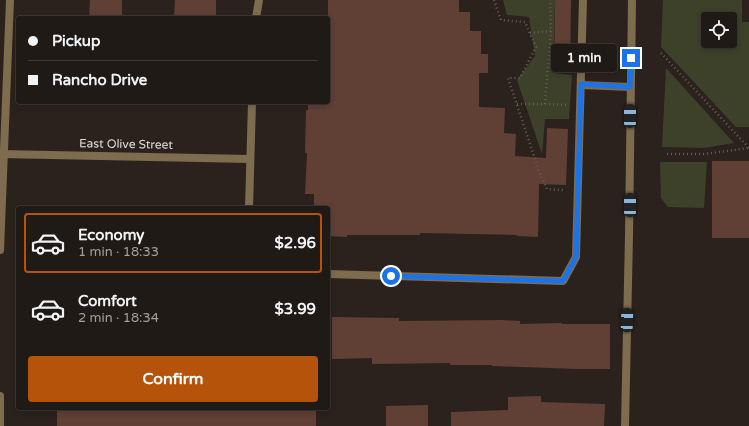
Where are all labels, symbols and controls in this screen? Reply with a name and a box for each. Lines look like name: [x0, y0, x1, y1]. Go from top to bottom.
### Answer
map controls: [701, 12, 737, 48]
button: locate: [701, 12, 737, 48]
text: Pickup: [52, 32, 100, 50]
callout: 1 min: [551, 44, 617, 72]
route end: [622, 49, 640, 67]
text: 1 min: [567, 50, 601, 66]
text: Rancho Drive: [52, 71, 147, 89]
car: [624, 104, 636, 128]
street label: East Olive Street: [79, 136, 173, 152]
car: [624, 193, 636, 217]
icon: car: [30, 225, 66, 261]
text: Economy: [78, 226, 144, 244]
text: $2.96: [275, 234, 316, 252]
text: 1 min · 18:33: [78, 244, 159, 260]
route start: [382, 267, 400, 285]
icon: car: [30, 291, 66, 327]
text: Comfort: [78, 292, 137, 310]
text: $3.99: [275, 300, 316, 318]
car: [621, 308, 633, 332]
text: 2 min · 18:34: [78, 310, 159, 326]
button: Confirm: [28, 356, 318, 402]

